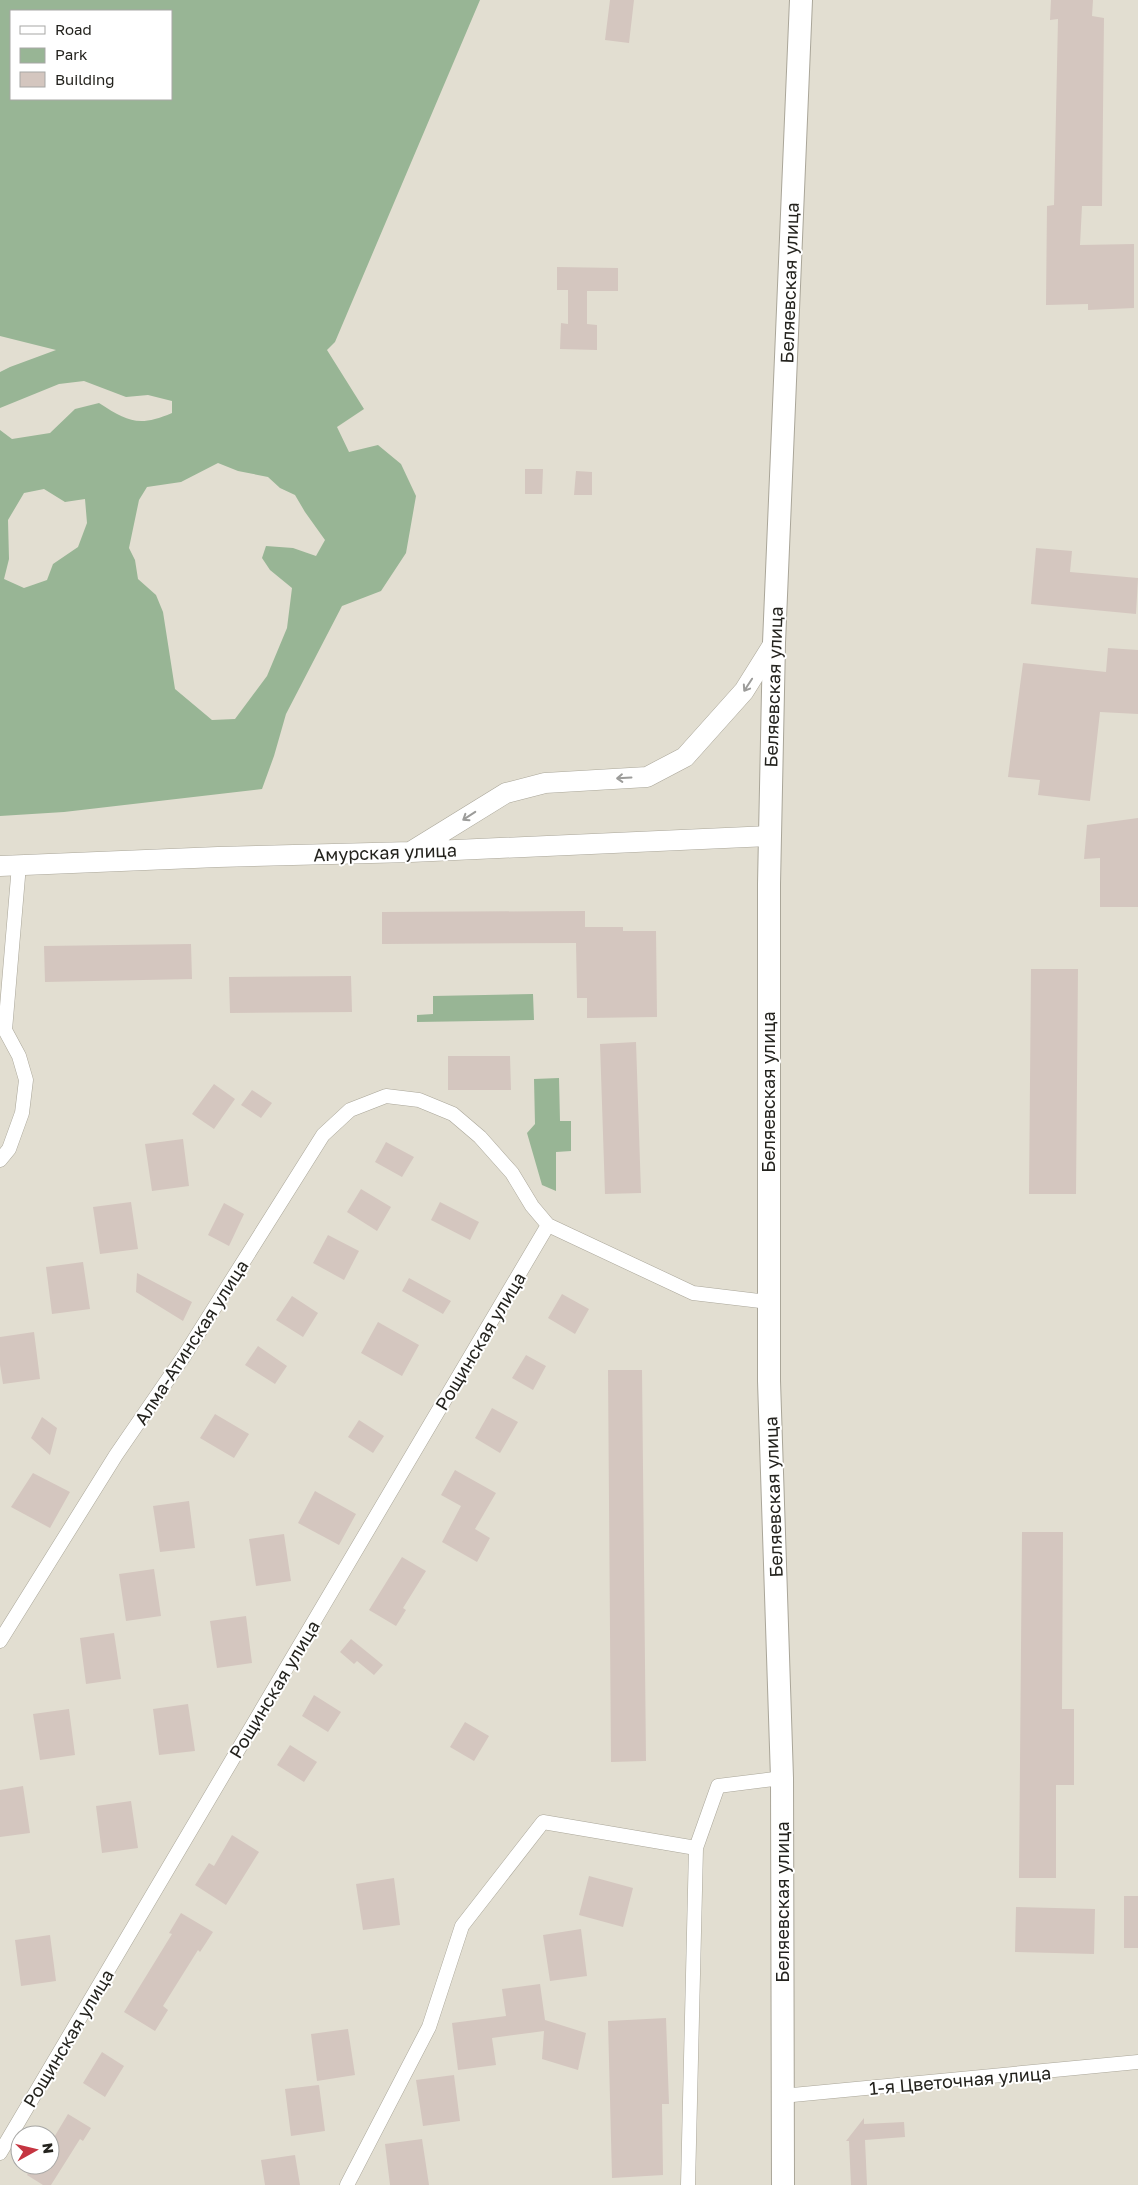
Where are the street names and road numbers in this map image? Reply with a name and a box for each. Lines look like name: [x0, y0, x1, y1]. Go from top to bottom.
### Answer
street label: Беляевская улица: [775, 202, 803, 364]
street label: Беляевская улица: [759, 606, 787, 768]
street label: Амурская улица: [313, 838, 457, 866]
street label: Беляевская улица: [757, 1011, 779, 1173]
street label: Алма-Атинская улица: [129, 1255, 253, 1429]
street label: Рощинская улица: [430, 1268, 530, 1414]
street label: Беляевская улица: [759, 1416, 787, 1578]
street label: Рощинская улица: [224, 1616, 324, 1762]
street label: Беляевская улица: [771, 1821, 793, 1983]
street label: Рощинская улица: [18, 1965, 118, 2111]
street label: 1-я Цветочная улица: [868, 2061, 1052, 2099]

